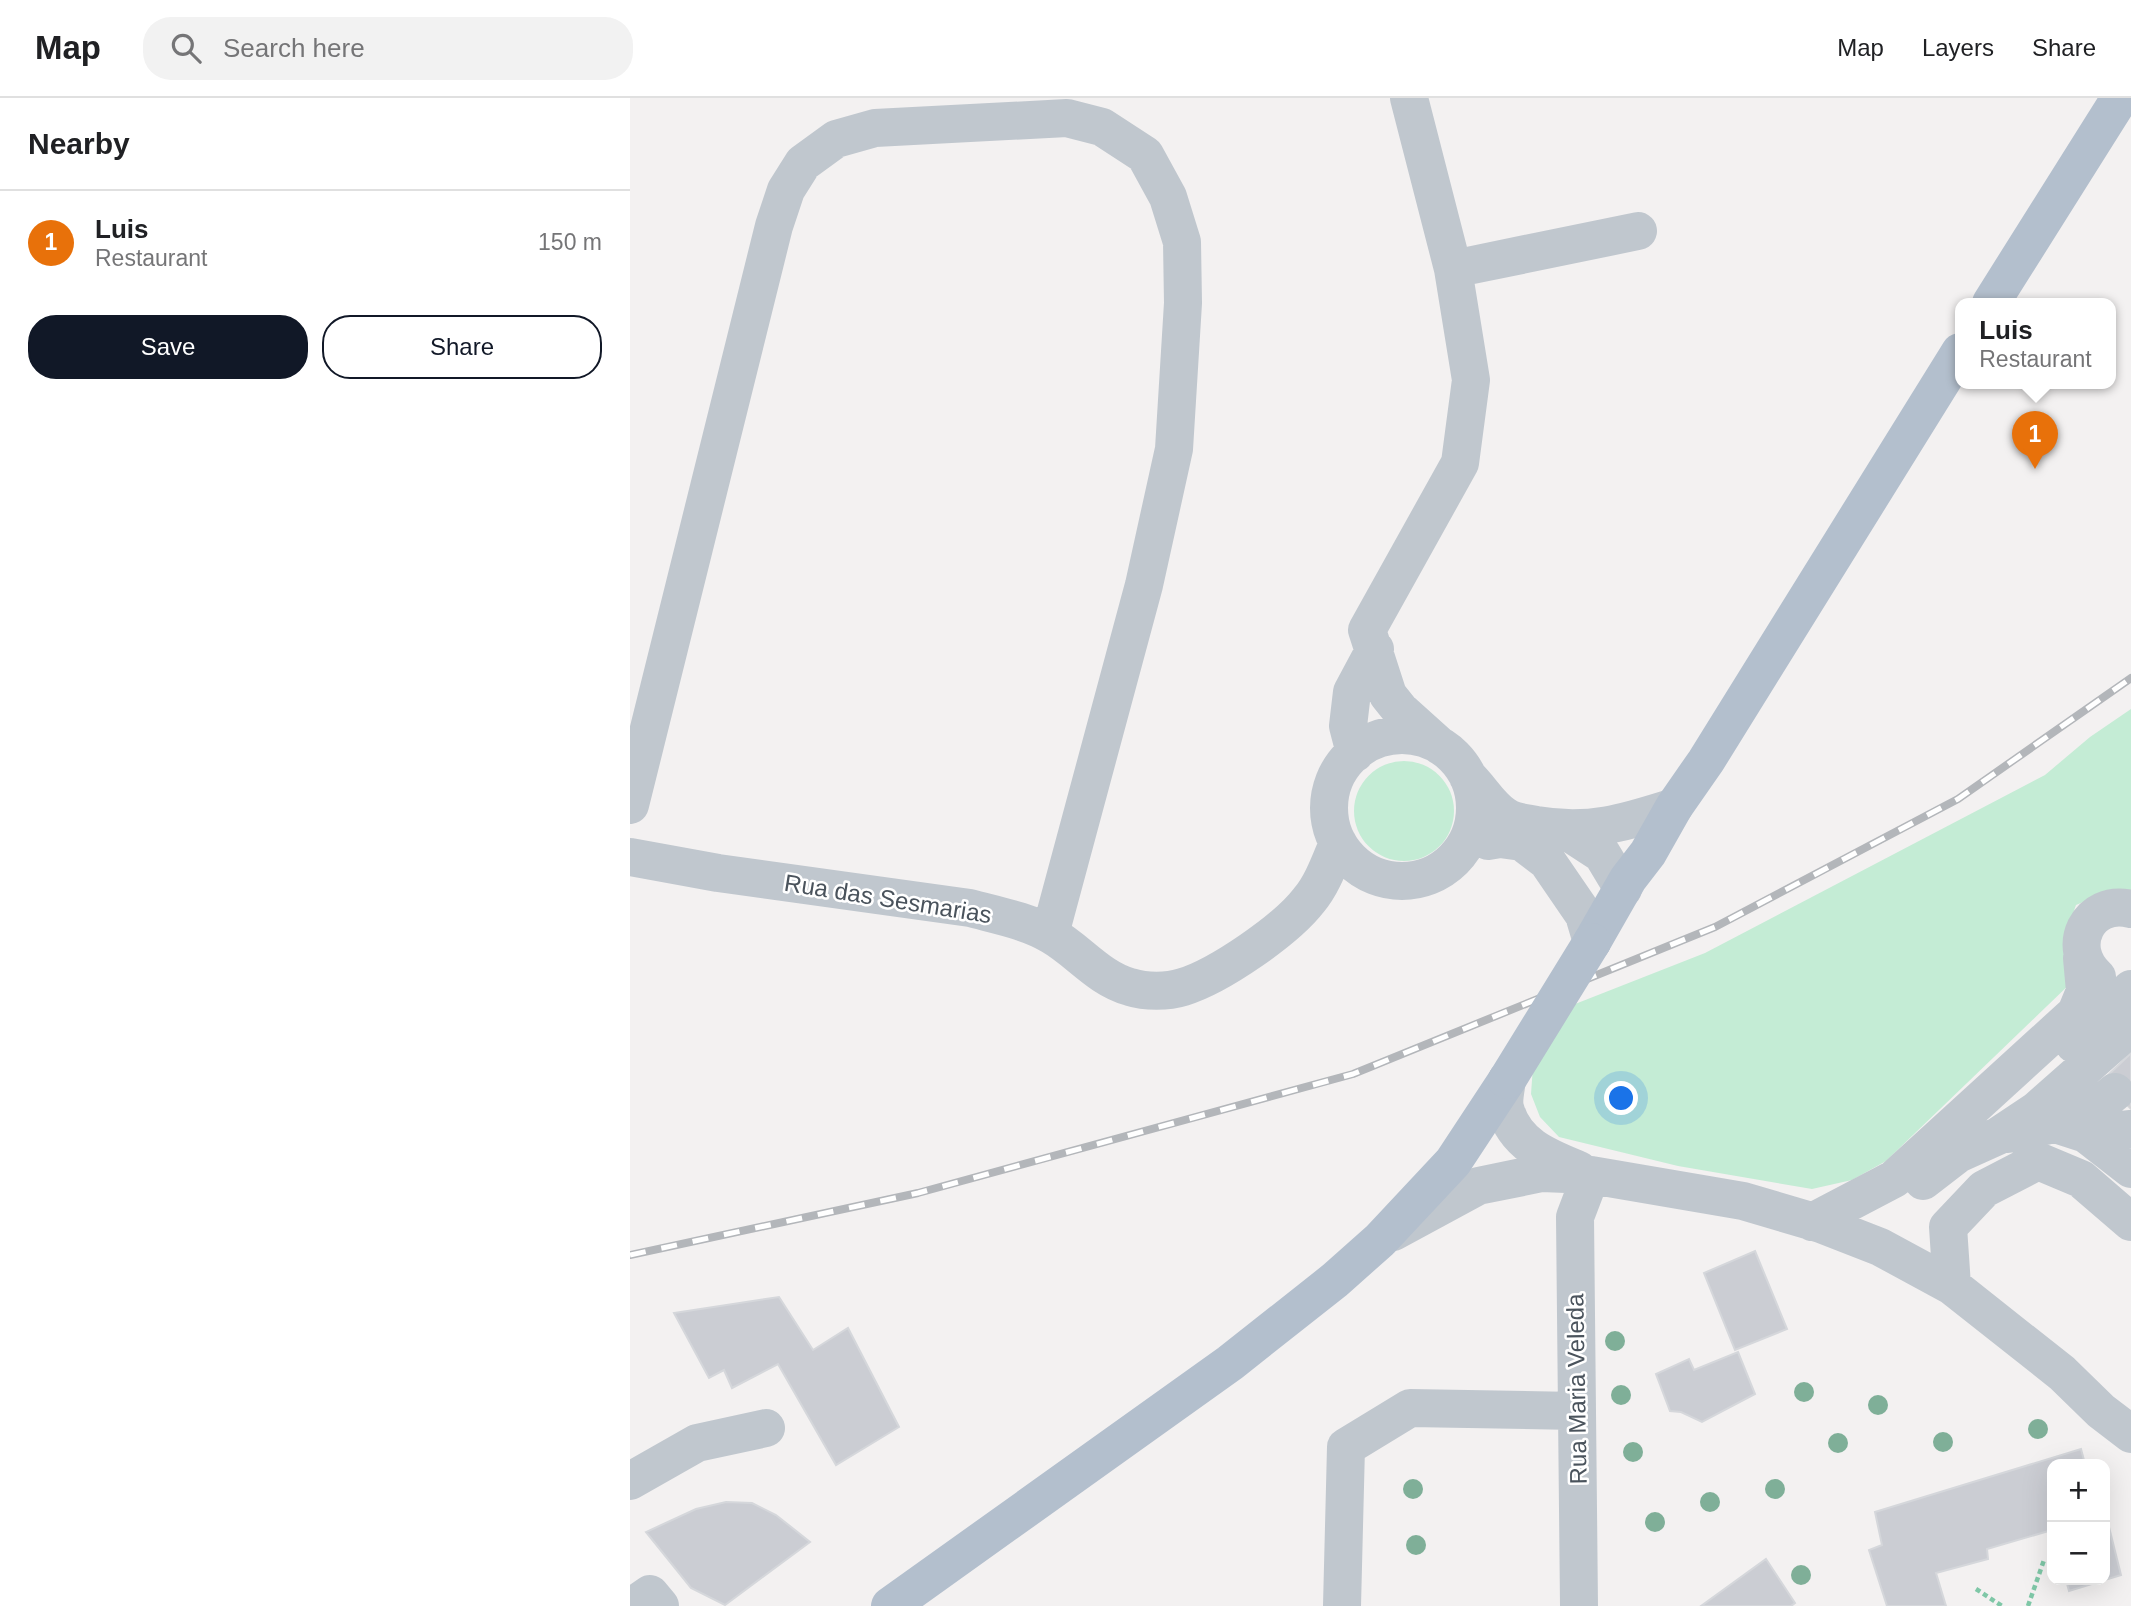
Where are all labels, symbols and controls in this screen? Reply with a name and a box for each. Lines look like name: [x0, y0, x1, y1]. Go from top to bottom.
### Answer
search box: [143, 17, 633, 80]
text: Map: [35, 29, 101, 66]
icon: search: [167, 29, 205, 67]
text: Search here: [223, 33, 365, 63]
text: Map: [1837, 34, 1884, 61]
text: Layers: [1922, 34, 1994, 61]
text: Share: [2032, 34, 2096, 61]
text: Nearby: [28, 127, 130, 160]
text: Luis: [95, 214, 148, 244]
text: 1: [45, 229, 57, 255]
text: 150 m: [538, 229, 602, 255]
text: Restaurant: [95, 245, 208, 271]
popup: [1955, 298, 2116, 389]
button: Save: [28, 315, 308, 379]
button: Share: [322, 315, 602, 379]
text: Luis: [1979, 315, 2033, 345]
text: Restaurant: [1979, 346, 2092, 372]
pin: 1: [2012, 411, 2058, 469]
street label: Rua das Sesmarias: [783, 869, 994, 928]
your location: [1604, 1081, 1638, 1115]
street label: Rua Maria Veleda: [1561, 1293, 1592, 1485]
map controls: [2047, 1459, 2110, 1585]
button: +: [2047, 1459, 2110, 1522]
button: −: [2047, 1522, 2110, 1585]

